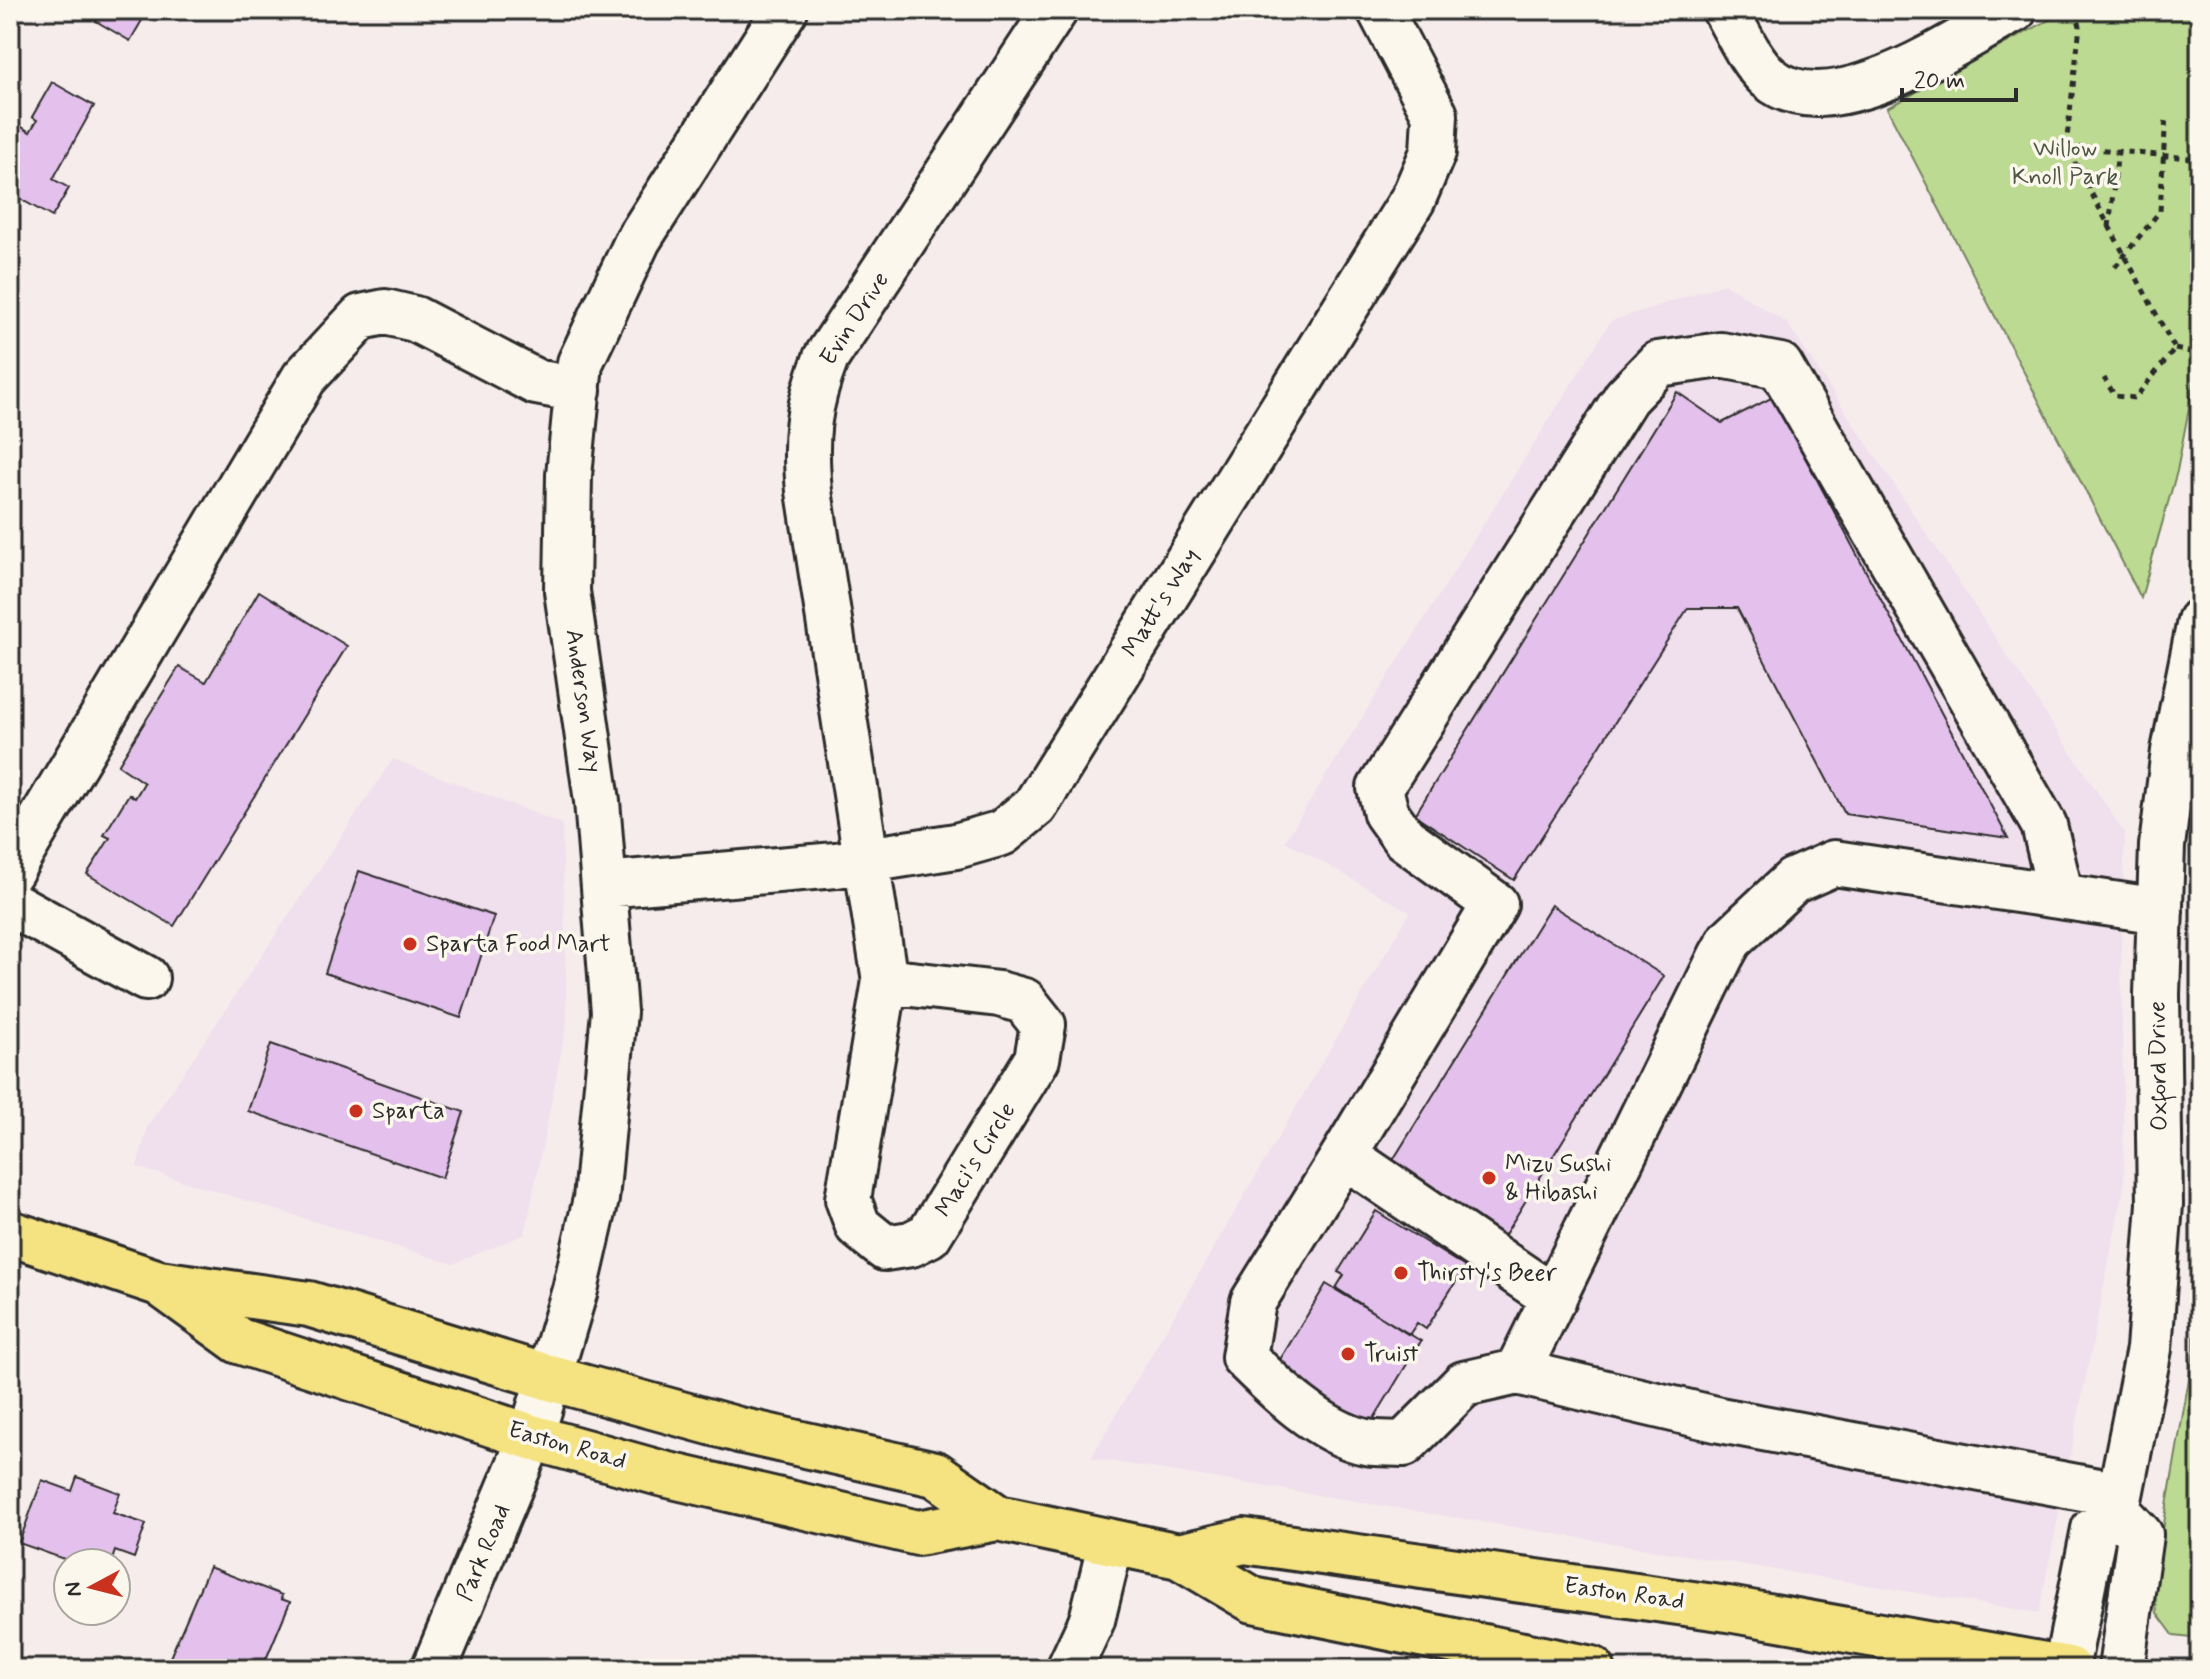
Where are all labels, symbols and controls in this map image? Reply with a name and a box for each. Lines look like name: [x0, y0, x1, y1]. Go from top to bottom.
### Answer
scale bar: [1902, 52, 2016, 102]
text: 20 m: [1914, 66, 1965, 97]
park label: Willow Knoll Park: [2012, 134, 2118, 193]
street label: Evin Drive: [813, 266, 897, 372]
street label: Matt's Way: [1115, 543, 1207, 663]
street label: Anderson Way: [558, 627, 608, 775]
place label: Sparta Food Mart: [426, 929, 611, 960]
marker: Sparta Food Mart: [401, 935, 419, 953]
street label: Oxford Drive: [2142, 1001, 2178, 1131]
place label: Sparta: [372, 1096, 445, 1127]
street label: Maci's Circle: [929, 1097, 1023, 1223]
marker: Sparta: [347, 1102, 365, 1120]
place label: Mizu Sushi & Hibashi: [1505, 1149, 1611, 1208]
marker: Mizu Sushi & Hibashi: [1480, 1169, 1498, 1187]
place label: Thirsty's Beer: [1417, 1258, 1558, 1289]
marker: Thirsty's Beer: [1392, 1264, 1410, 1282]
place label: Truist: [1364, 1339, 1419, 1370]
marker: Truist: [1339, 1345, 1357, 1363]
street label: Easton Road: [505, 1414, 629, 1478]
street label: Park Road: [450, 1500, 518, 1606]
north arrow: [52, 1547, 132, 1627]
street label: Easton Road: [1562, 1570, 1686, 1618]
text: N: [59, 1580, 89, 1598]

